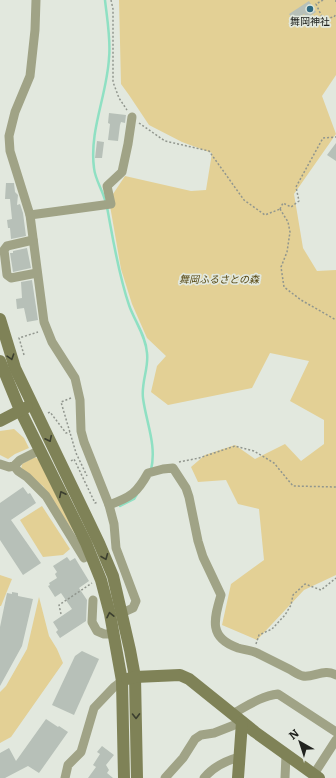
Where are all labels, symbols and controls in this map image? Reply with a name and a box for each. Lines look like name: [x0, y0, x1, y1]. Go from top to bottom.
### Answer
marker: 舞岡神社: [305, 4, 315, 14]
place label: 舞岡神社: [290, 13, 330, 28]
park label: 舞岡ふるさとの森: [179, 271, 260, 286]
one-way arrow: [6, 353, 15, 360]
one-way arrow: [44, 435, 52, 443]
one-way arrow: [59, 491, 67, 499]
one-way arrow: [100, 552, 108, 560]
one-way arrow: [106, 612, 115, 618]
one-way arrow: [132, 713, 140, 719]
north arrow: [280, 722, 320, 762]
text: N: [284, 724, 302, 743]

